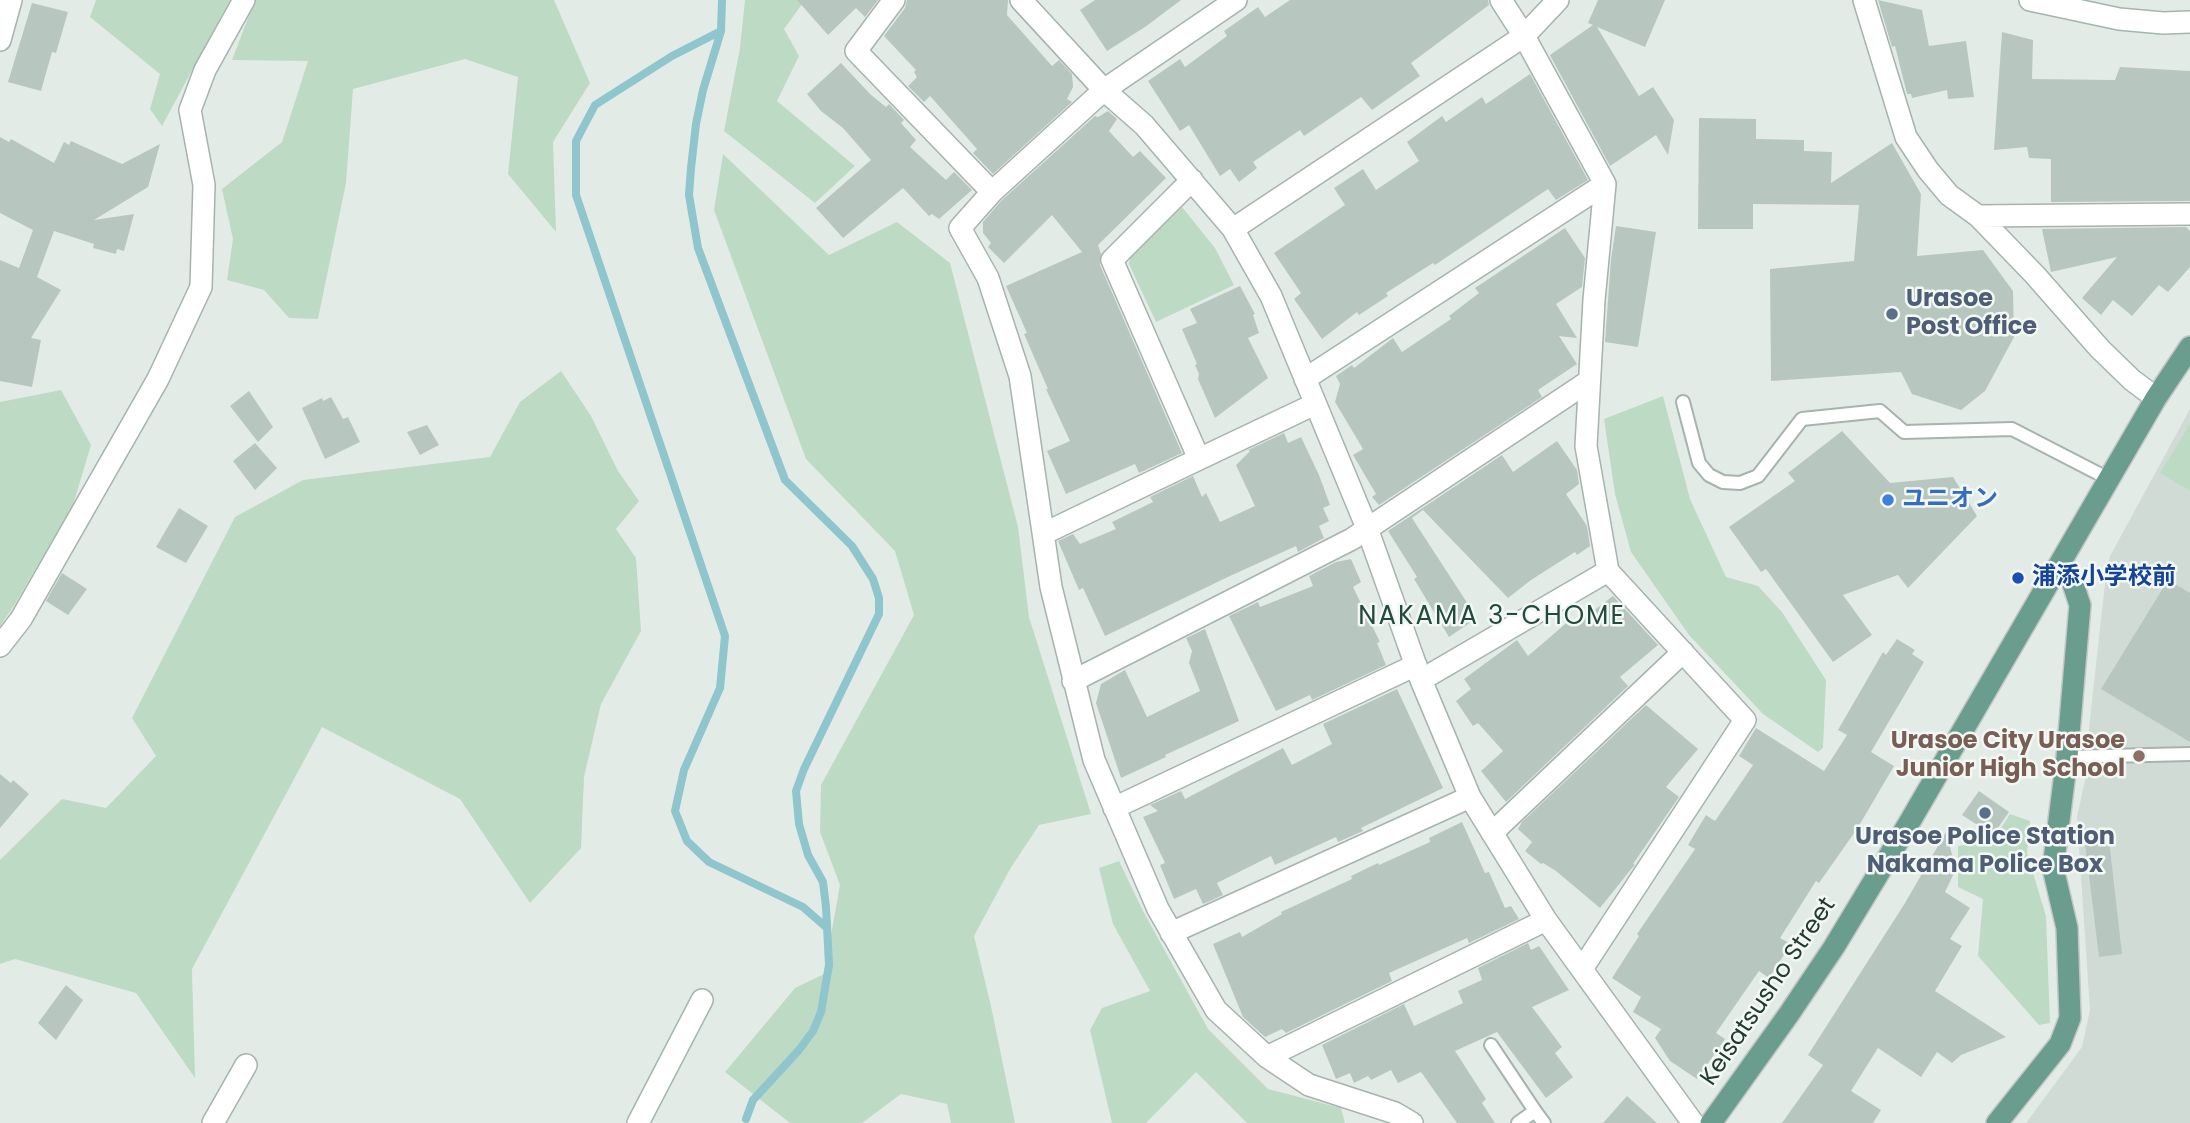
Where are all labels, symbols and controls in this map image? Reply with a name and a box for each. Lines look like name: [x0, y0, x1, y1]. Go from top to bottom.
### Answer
place label: Urasoe Post Office: [1906, 286, 2037, 342]
marker: Urasoe Post Office: [1884, 306, 1900, 322]
place label: ユニオン: [1902, 486, 1998, 514]
marker: ユニオン: [1880, 492, 1896, 508]
place label: 浦添小学校前: [2032, 564, 2176, 592]
marker: 浦添小学校前: [2010, 570, 2026, 586]
district label: NAKAMA 3-CHOME: [1360, 601, 1624, 633]
place label: Urasoe City Urasoe Junior High School: [1891, 728, 2125, 784]
marker: Urasoe City Urasoe Junior High School: [2131, 748, 2147, 764]
marker: Urasoe Police Station Nakama Police Box: [1977, 805, 1993, 821]
place label: Urasoe Police Station Nakama Police Box: [1855, 824, 2115, 880]
street label: Keisatsusho Street: [1695, 893, 1843, 1091]

